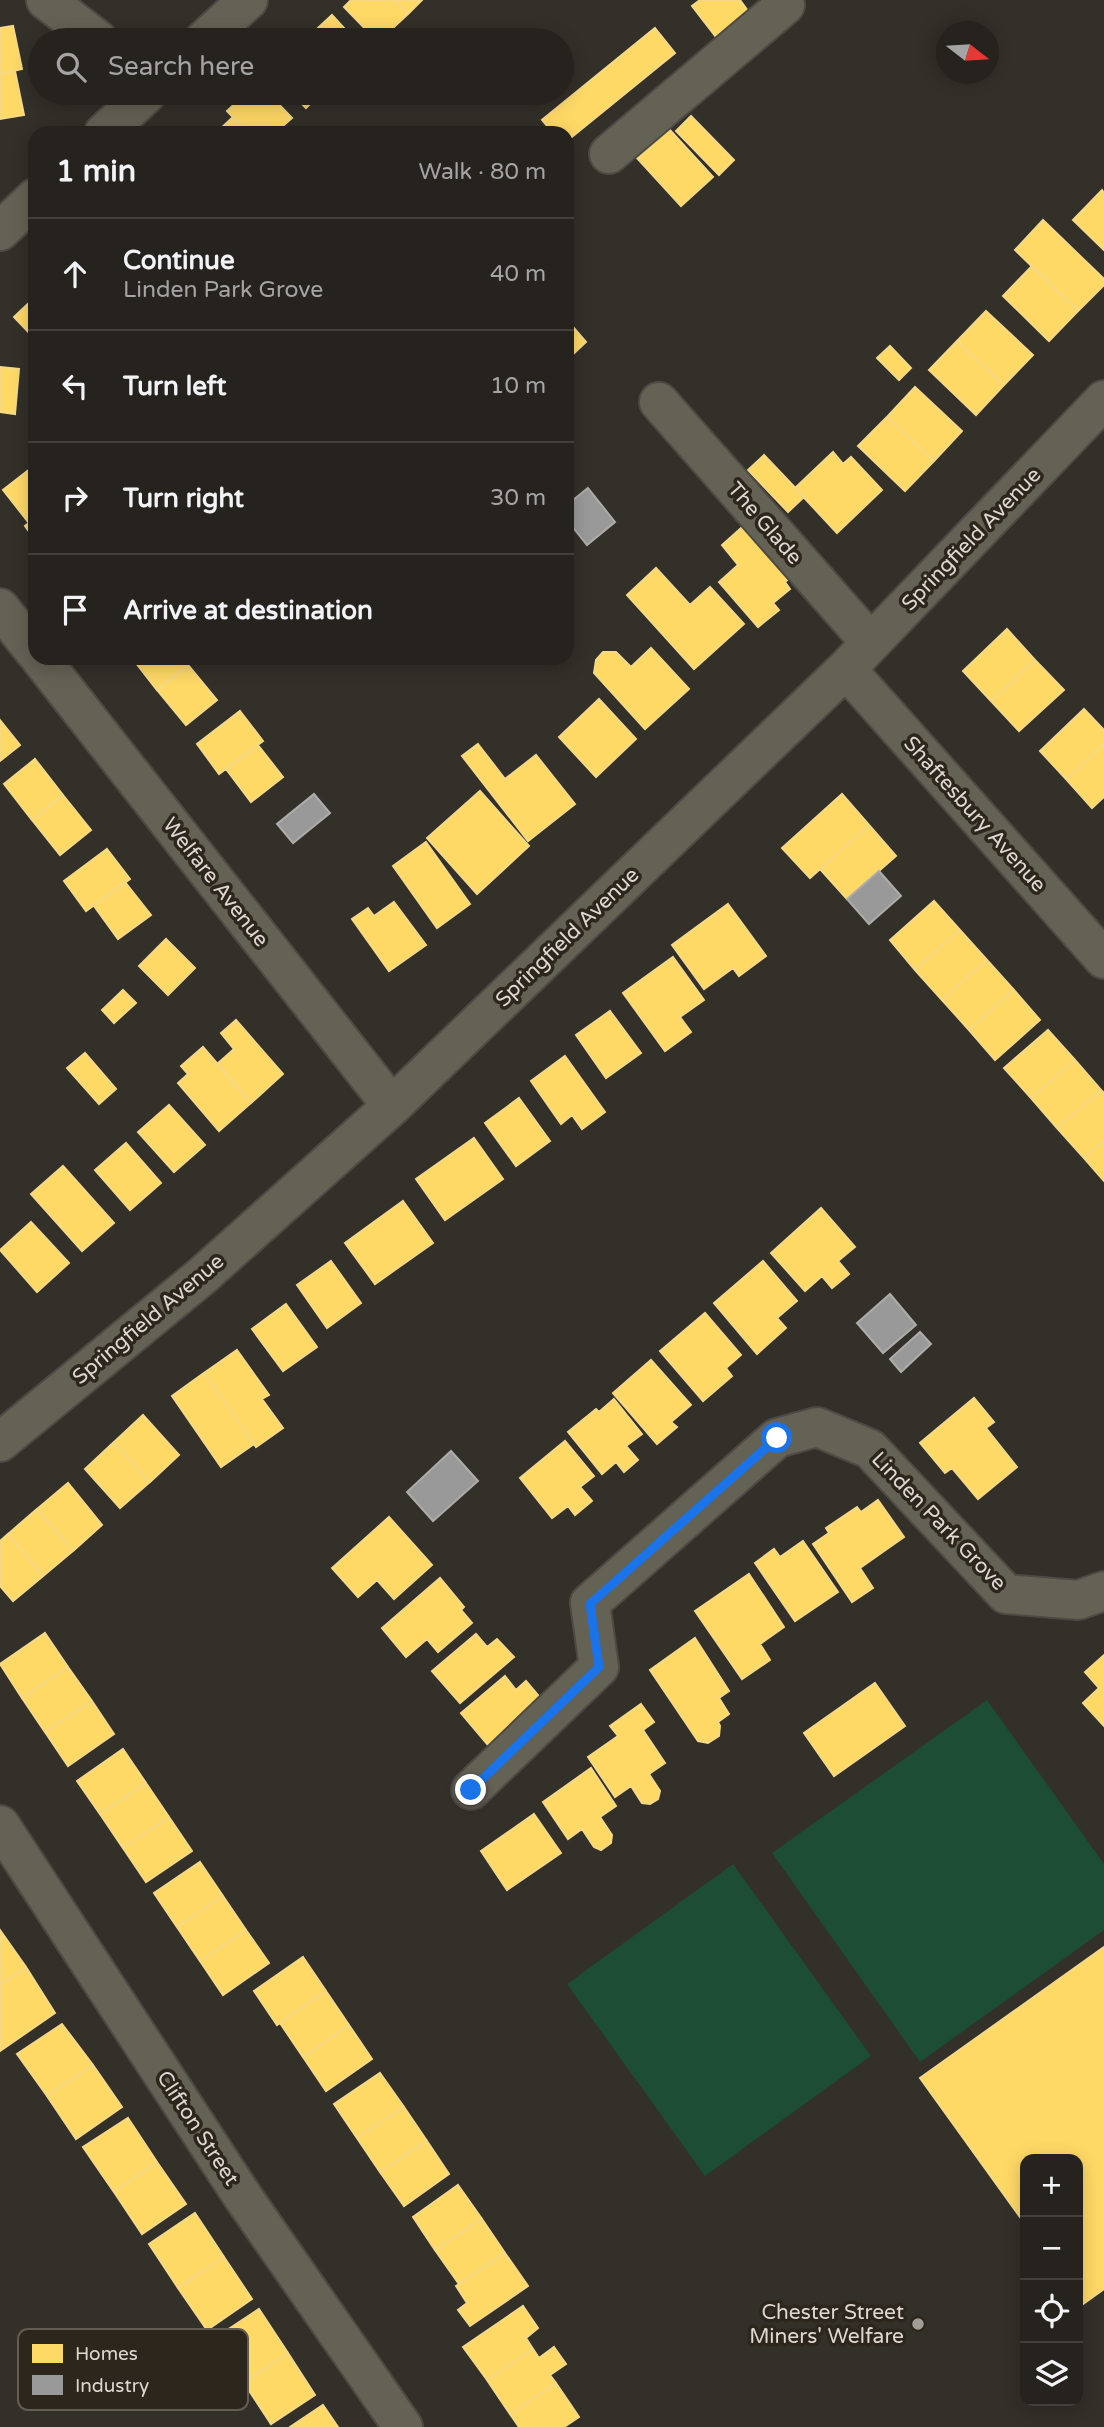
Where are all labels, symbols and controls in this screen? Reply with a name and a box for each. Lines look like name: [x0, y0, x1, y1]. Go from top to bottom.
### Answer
north arrow: [936, 21, 999, 84]
search box: [28, 28, 574, 105]
icon: search: [52, 48, 90, 86]
text: Search here: [108, 51, 254, 82]
text: 1 min: [56, 153, 136, 190]
text: Walk · 80 m: [419, 158, 546, 186]
text: Continue: [123, 245, 235, 276]
icon: ahead: [56, 255, 94, 293]
text: 40 m: [490, 260, 546, 288]
text: Linden Park Grove: [123, 276, 323, 304]
icon: left: [56, 367, 94, 405]
text: Turn left: [123, 371, 226, 402]
text: 10 m: [490, 372, 546, 400]
street label: Springfield Avenue: [896, 462, 1046, 616]
street label: The Glade: [722, 477, 807, 570]
icon: right: [56, 479, 94, 517]
text: Turn right: [123, 483, 244, 514]
text: 30 m: [490, 484, 546, 512]
icon: arrive: [56, 591, 94, 629]
text: Arrive at destination: [123, 595, 373, 626]
street label: Shaftesbury Avenue: [898, 731, 1051, 897]
street label: Welfare Avenue: [157, 813, 274, 952]
street label: Springfield Avenue: [490, 862, 644, 1012]
street label: Springfield Avenue: [68, 1249, 229, 1390]
route start: [761, 1422, 792, 1453]
street label: Linden Park Grove: [866, 1447, 1011, 1596]
route end: [455, 1774, 486, 1805]
street label: Clifton Street: [151, 2066, 244, 2190]
map controls: [1020, 2154, 1083, 2406]
button: +: [1020, 2154, 1083, 2217]
button: −: [1020, 2217, 1083, 2280]
button: locate: [1020, 2280, 1083, 2343]
place label: Chester Street Miners' Welfare: [749, 2300, 904, 2349]
marker: Chester Street Miners' Welfare: [910, 2316, 926, 2332]
legend: [18, 2329, 248, 2410]
text: Homes: [75, 2343, 138, 2365]
button: layers: [1020, 2343, 1083, 2406]
text: Industry: [75, 2375, 149, 2397]

